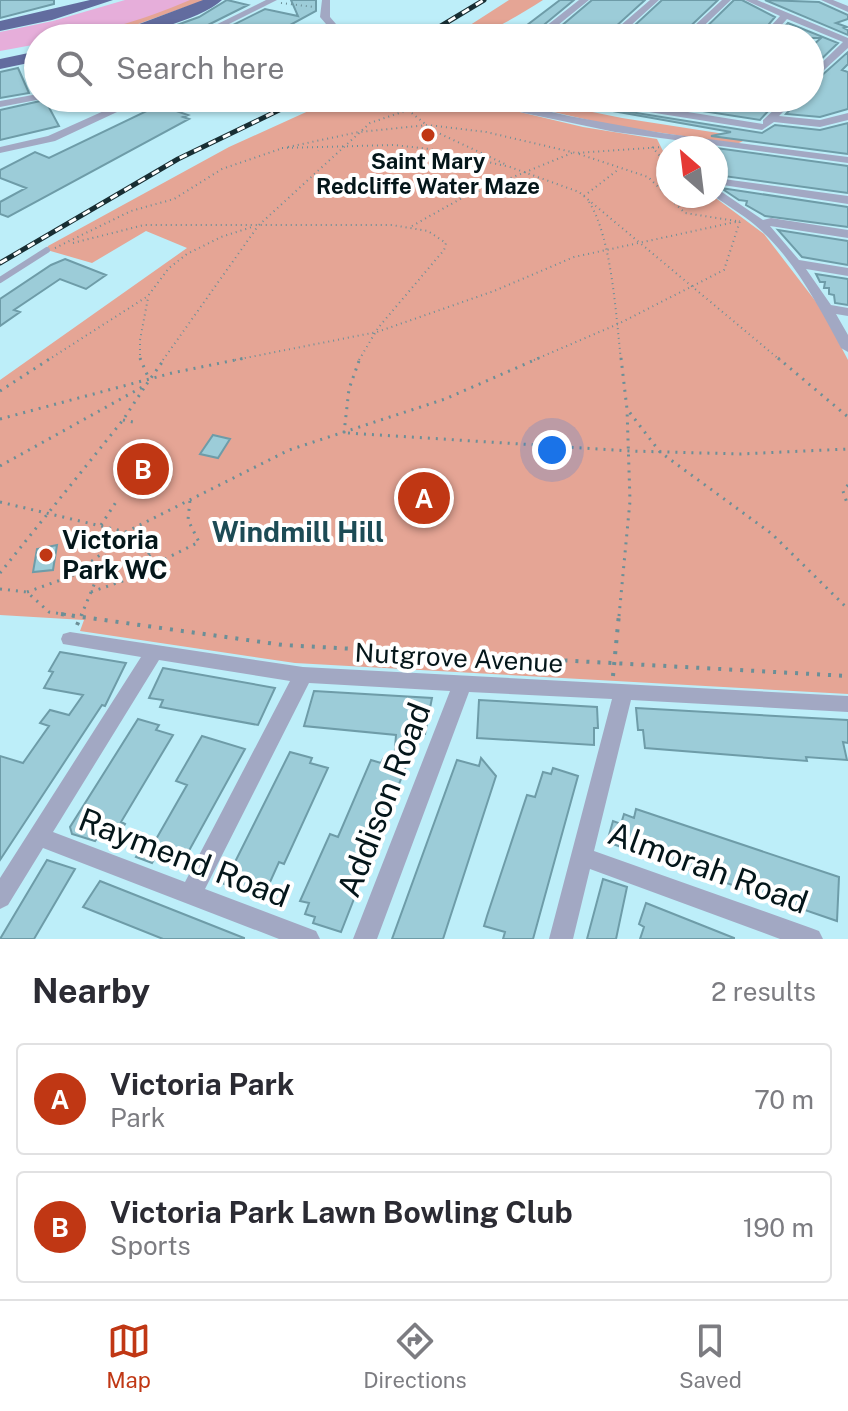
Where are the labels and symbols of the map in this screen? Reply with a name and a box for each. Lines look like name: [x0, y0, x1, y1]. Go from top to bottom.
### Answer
marker: Saint Mary Redcliffe Water Maze: [419, 126, 437, 144]
north arrow: [656, 136, 728, 208]
place label: Saint Mary Redcliffe Water Maze: [316, 148, 540, 199]
your location: [532, 430, 572, 470]
pin: B: [117, 439, 169, 499]
pin: A: [398, 468, 450, 528]
district label: Windmill Hill: [212, 515, 384, 548]
place label: Victoria Park WC: [62, 524, 168, 585]
marker: Victoria Park WC: [37, 546, 55, 564]
street label: Nutgrove Avenue: [354, 637, 564, 678]
street label: Addison Road: [330, 698, 438, 902]
street label: Raymend Road: [74, 800, 295, 915]
street label: Almorah Road: [603, 814, 813, 921]

